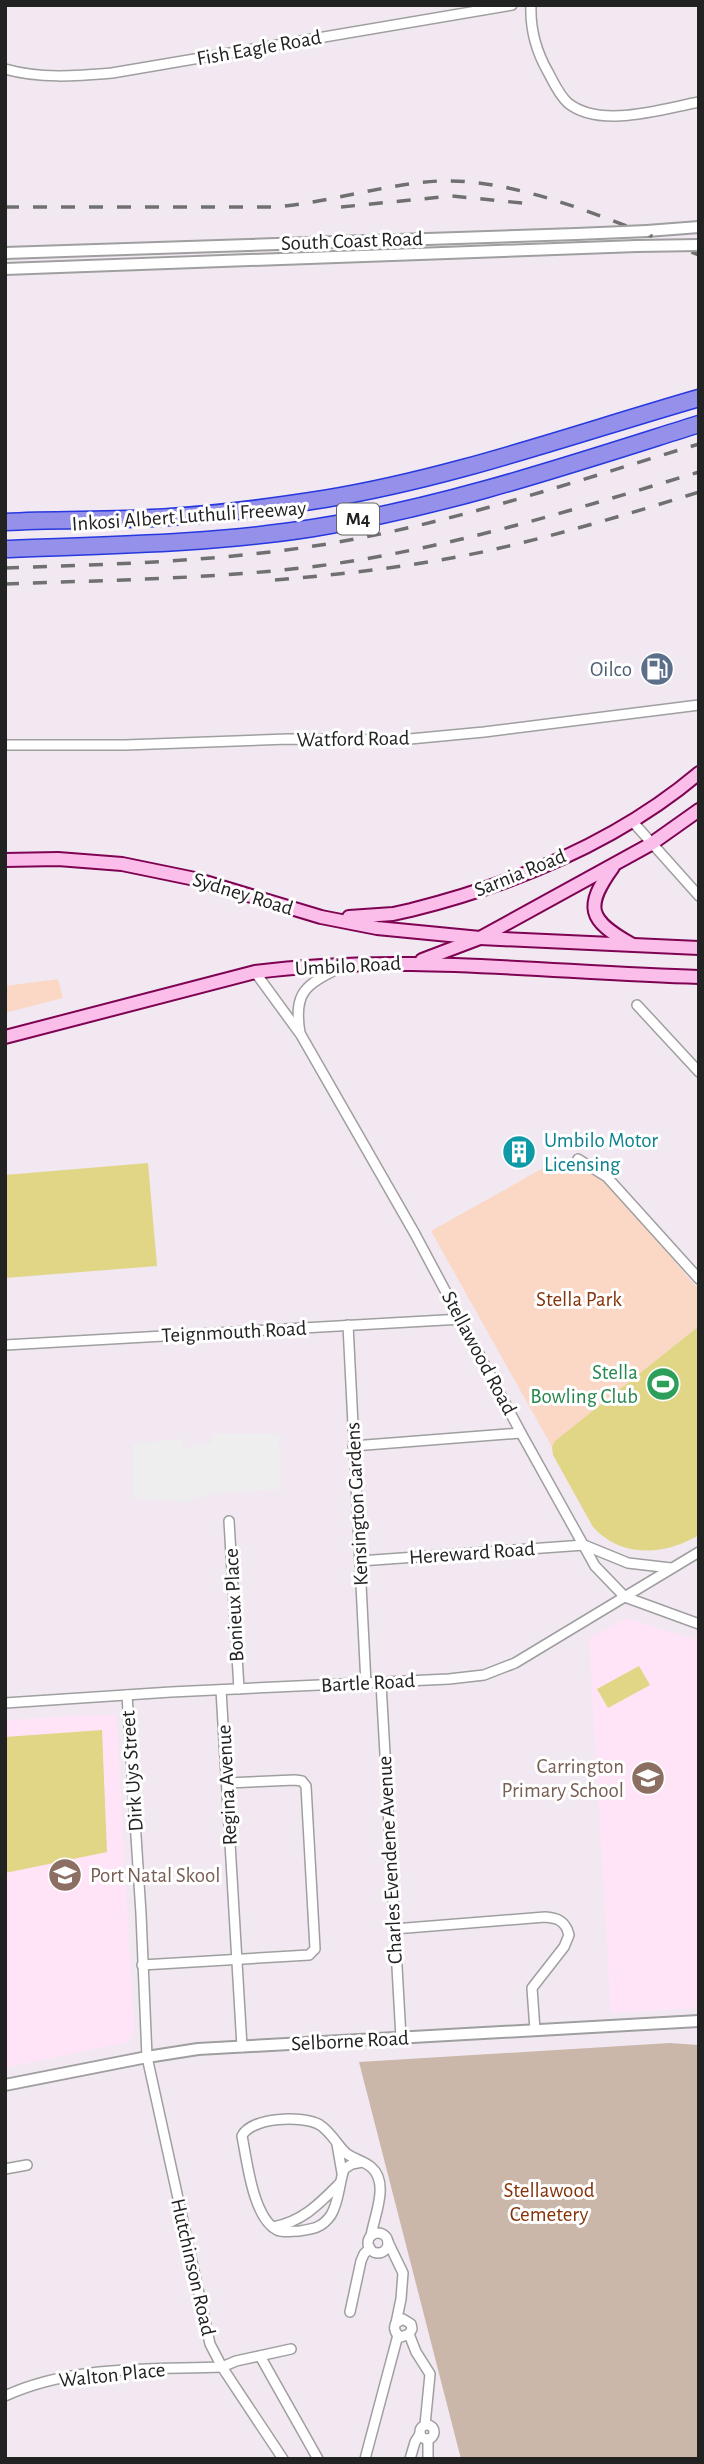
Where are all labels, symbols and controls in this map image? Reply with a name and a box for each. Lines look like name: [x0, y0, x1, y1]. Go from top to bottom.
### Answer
street label: Fish Eagle Road: [195, 27, 323, 69]
street label: South Coast Road: [281, 228, 423, 254]
street label: Inkosi Albert Luthuli Freeway: [71, 497, 307, 535]
road number: M4: [337, 504, 379, 534]
fuel station icon: Oilco: [638, 650, 676, 688]
place label: Oilco: [590, 659, 632, 680]
street label: Watford Road: [296, 728, 410, 750]
street label: Sarnia Road: [471, 845, 569, 901]
street label: Sydney Road: [190, 869, 296, 919]
street label: Umbilo Road: [294, 953, 402, 979]
place label: Umbilo Motor Licensing: [544, 1130, 658, 1175]
building icon: Umbilo Motor Licensing: [500, 1133, 538, 1171]
street label: Stellawood Road: [438, 1288, 520, 1418]
park label: Stella Park: [536, 1289, 622, 1310]
street label: Teignmouth Road: [161, 1318, 307, 1346]
place label: Stella Bowling Club: [530, 1362, 638, 1407]
sports icon: Stella Bowling Club: [644, 1365, 682, 1403]
street label: Kensington Gardens: [342, 1422, 372, 1586]
street label: Hereward Road: [408, 1538, 536, 1568]
street label: Bonieux Place: [221, 1548, 247, 1662]
street label: Bartle Road: [320, 1670, 416, 1696]
street label: Dirk Uys Street: [117, 1709, 147, 1832]
street label: Regina Avenue: [213, 1724, 241, 1846]
street label: Charles Evendene Avenue: [374, 1755, 406, 1965]
place label: Carrington Primary School: [501, 1756, 624, 1801]
school or university icon: Carrington Primary School: [629, 1759, 667, 1797]
school or university icon: Port Natal Skool: [46, 1856, 84, 1894]
place label: Port Natal Skool: [90, 1865, 221, 1886]
street label: Selborne Road: [291, 2027, 409, 2055]
park label: Stellawood Cemetery: [503, 2180, 595, 2225]
street label: Hutchinson Road: [167, 2196, 219, 2338]
street label: Walton Place: [58, 2359, 166, 2391]

